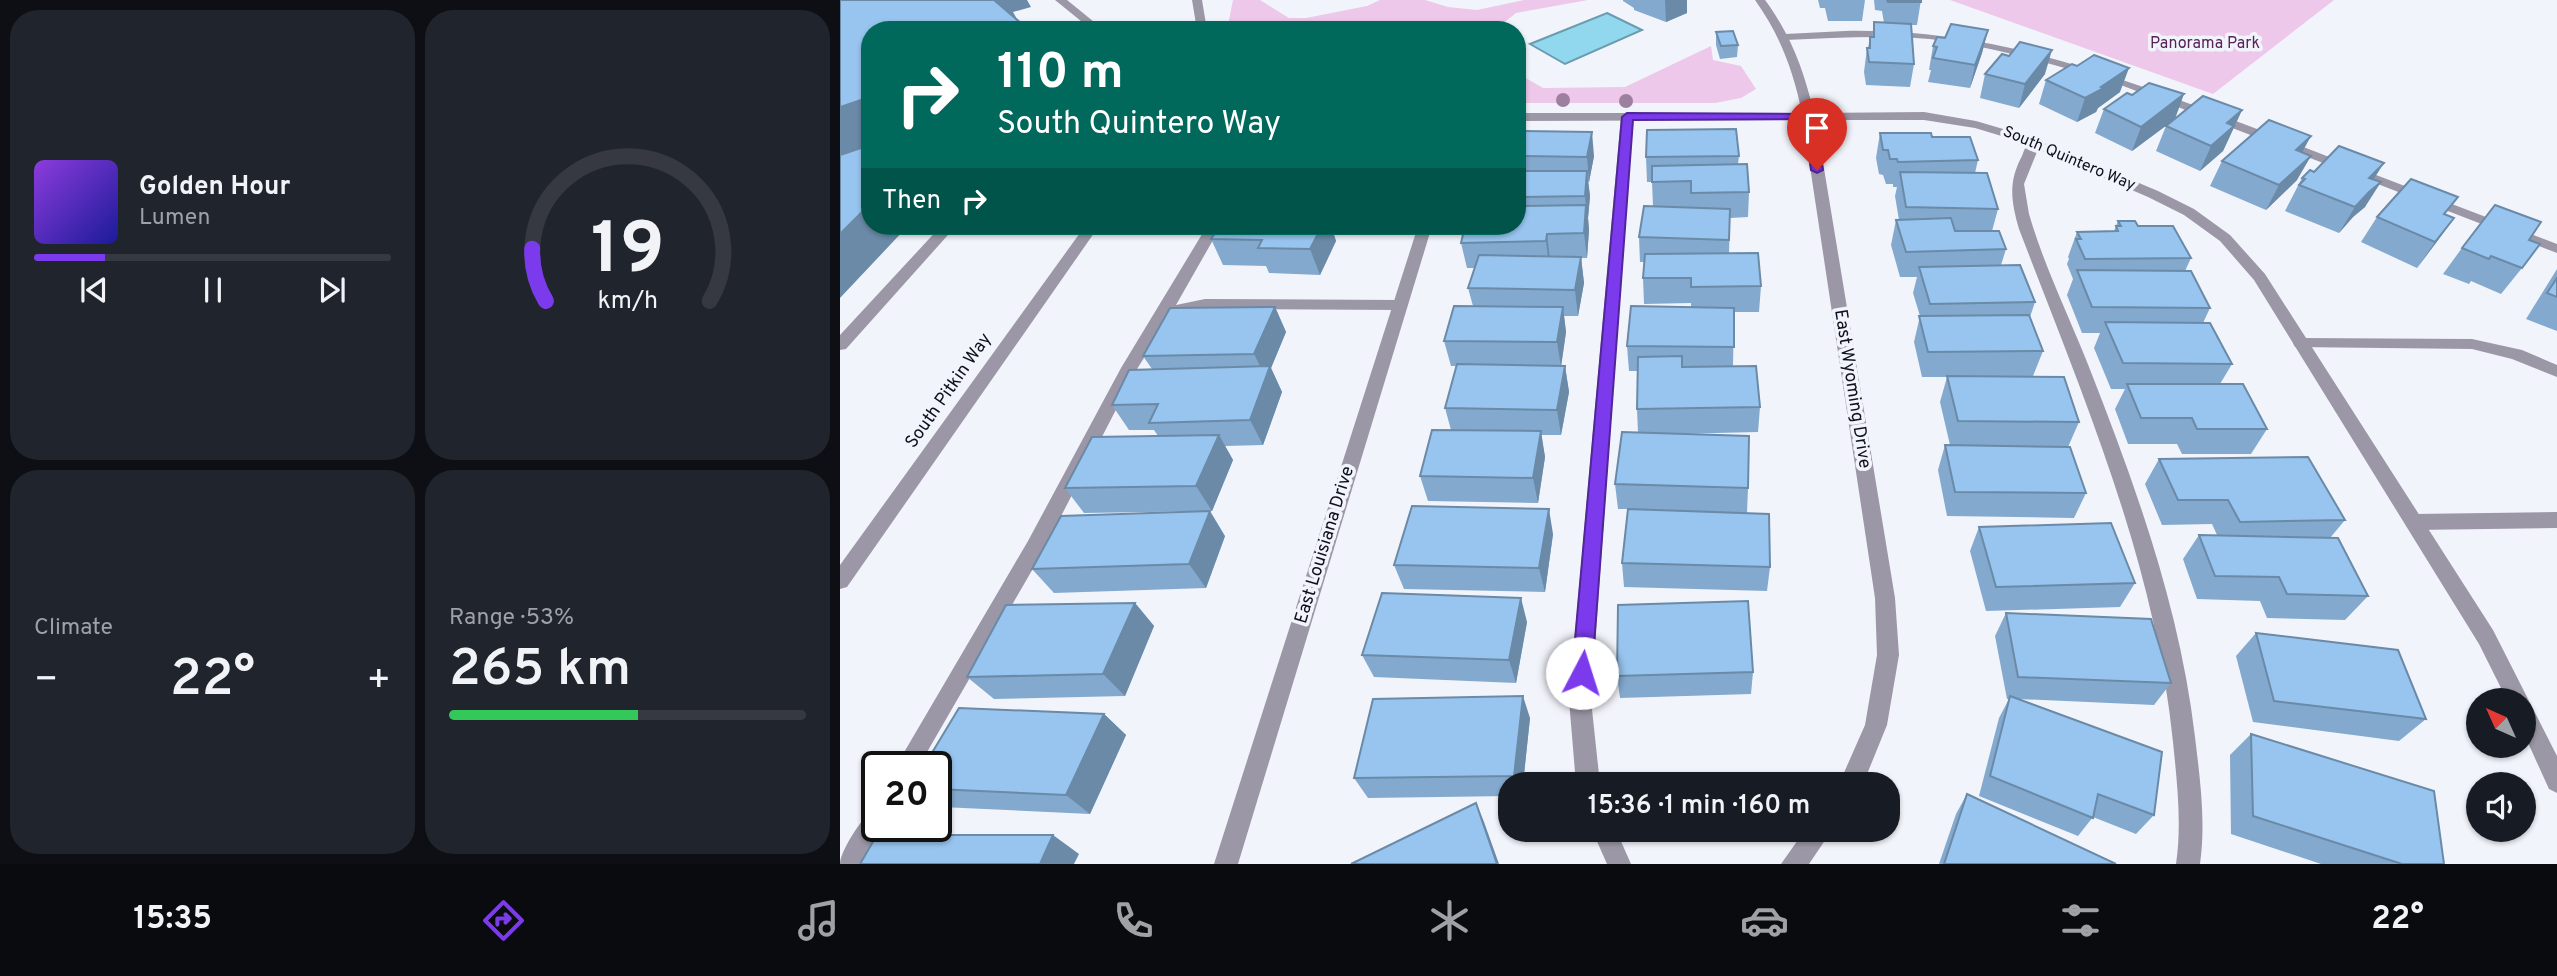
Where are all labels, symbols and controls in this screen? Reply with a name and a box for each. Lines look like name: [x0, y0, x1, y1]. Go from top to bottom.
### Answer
park label: Panorama Park: [2150, 34, 2260, 54]
text: 110 m: [997, 44, 1124, 106]
icon: right: [882, 49, 973, 140]
pin: [1787, 98, 1847, 170]
text: South Quintero Way: [997, 105, 1281, 145]
icon: arrive: [1798, 109, 1836, 147]
street label: South Quintero Way: [2000, 122, 2138, 196]
text: Golden Hour: [139, 171, 290, 204]
icon: right: [955, 182, 993, 220]
text: Then: [882, 185, 941, 218]
text: Lumen: [139, 204, 210, 233]
text: 19: [591, 207, 664, 299]
icon: previous: [75, 271, 113, 309]
icon: pause: [194, 271, 232, 309]
icon: next: [313, 271, 351, 309]
text: km/h: [597, 286, 658, 318]
street label: East Wyoming Drive: [1828, 308, 1876, 470]
street label: South Pitkin Way: [901, 329, 997, 453]
street label: East Louisiana Drive: [1290, 463, 1360, 627]
text: Range · 53%: [449, 604, 574, 633]
text: Climate: [34, 614, 113, 643]
position arrow: [1545, 636, 1619, 710]
text: 265 km: [449, 638, 631, 704]
text: 22°: [170, 648, 255, 714]
text: −: [34, 657, 59, 706]
text: +: [366, 657, 391, 706]
north arrow: [2466, 688, 2536, 758]
map controls: [2466, 688, 2536, 842]
speed limit sign: 20: [861, 751, 952, 842]
button: sound: [2466, 772, 2536, 842]
text: 15:36 · 1 min · 160 m: [1588, 790, 1810, 823]
icon: directions: [479, 896, 528, 945]
icon: music: [794, 896, 843, 945]
icon: phone: [1109, 896, 1158, 945]
icon: climate: [1425, 896, 1474, 945]
icon: car: [1740, 896, 1789, 945]
icon: filters: [2056, 896, 2105, 945]
text: 15:35: [133, 900, 212, 940]
text: 22°: [2371, 900, 2424, 940]

